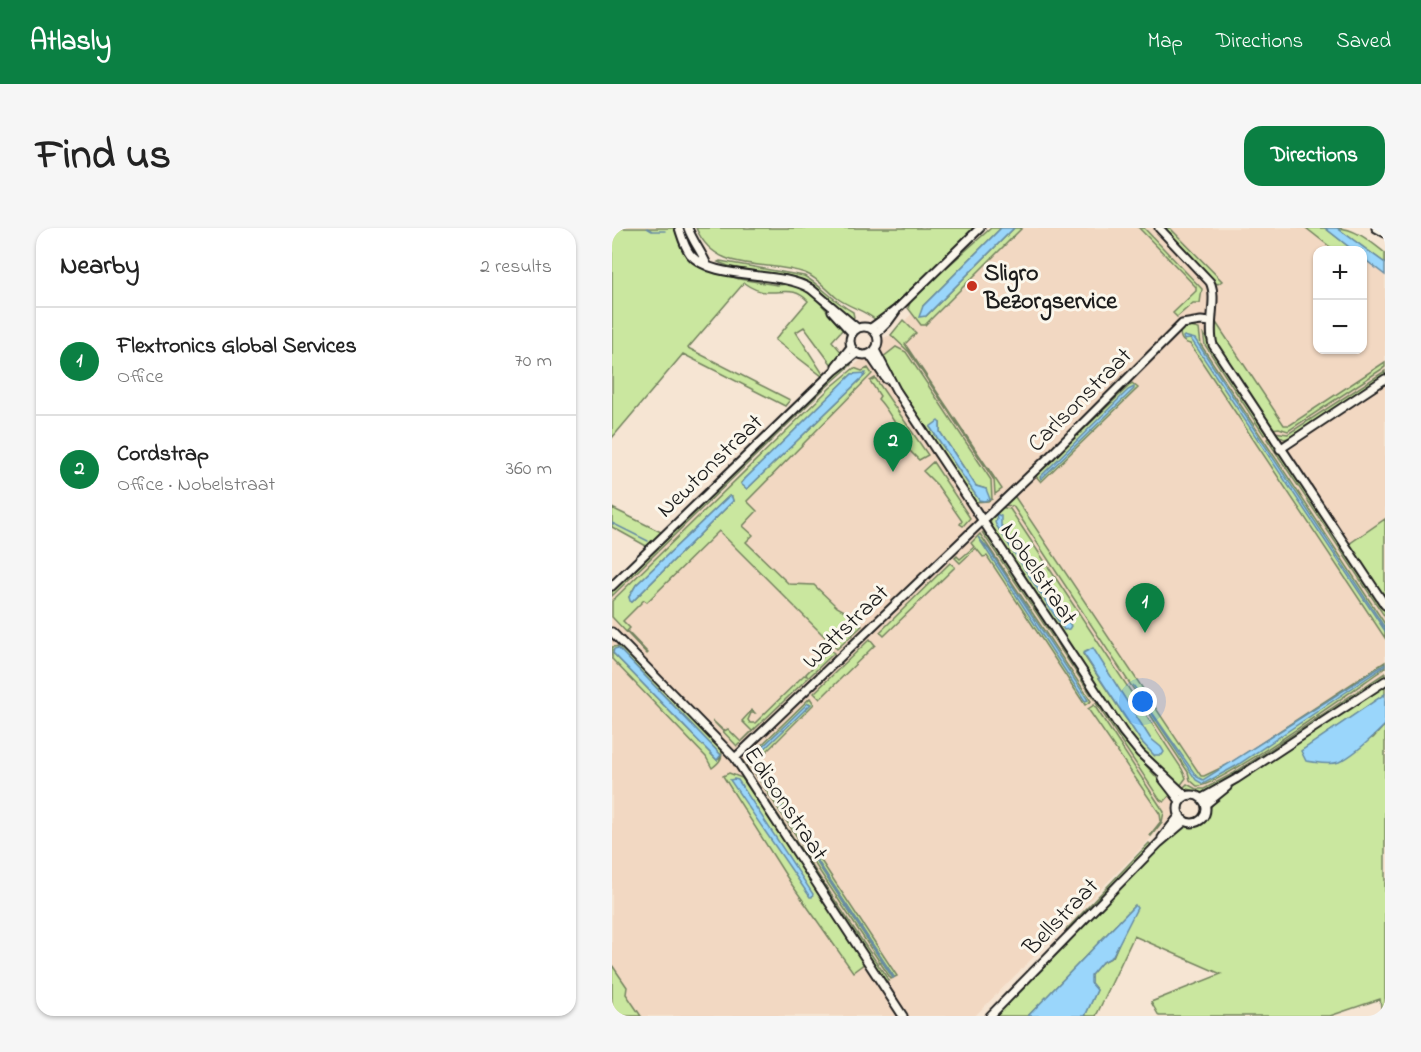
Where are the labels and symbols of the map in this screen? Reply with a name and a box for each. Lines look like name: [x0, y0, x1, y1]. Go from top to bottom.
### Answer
place label: Sligro Bezorgservice: [983, 257, 1118, 321]
marker: Sligro Bezorgservice: [965, 279, 979, 293]
street label: Carlsonstraat: [1020, 340, 1141, 461]
street label: Newtonstraat: [649, 407, 772, 527]
pin: 2: [874, 422, 912, 472]
street label: Nobelstraat: [991, 516, 1085, 633]
street label: Wattstraat: [795, 577, 898, 678]
pin: 1: [1126, 584, 1164, 633]
your location: [1128, 687, 1157, 716]
street label: Edisonstraat: [734, 740, 836, 868]
street label: Bellstraat: [1015, 871, 1108, 965]

